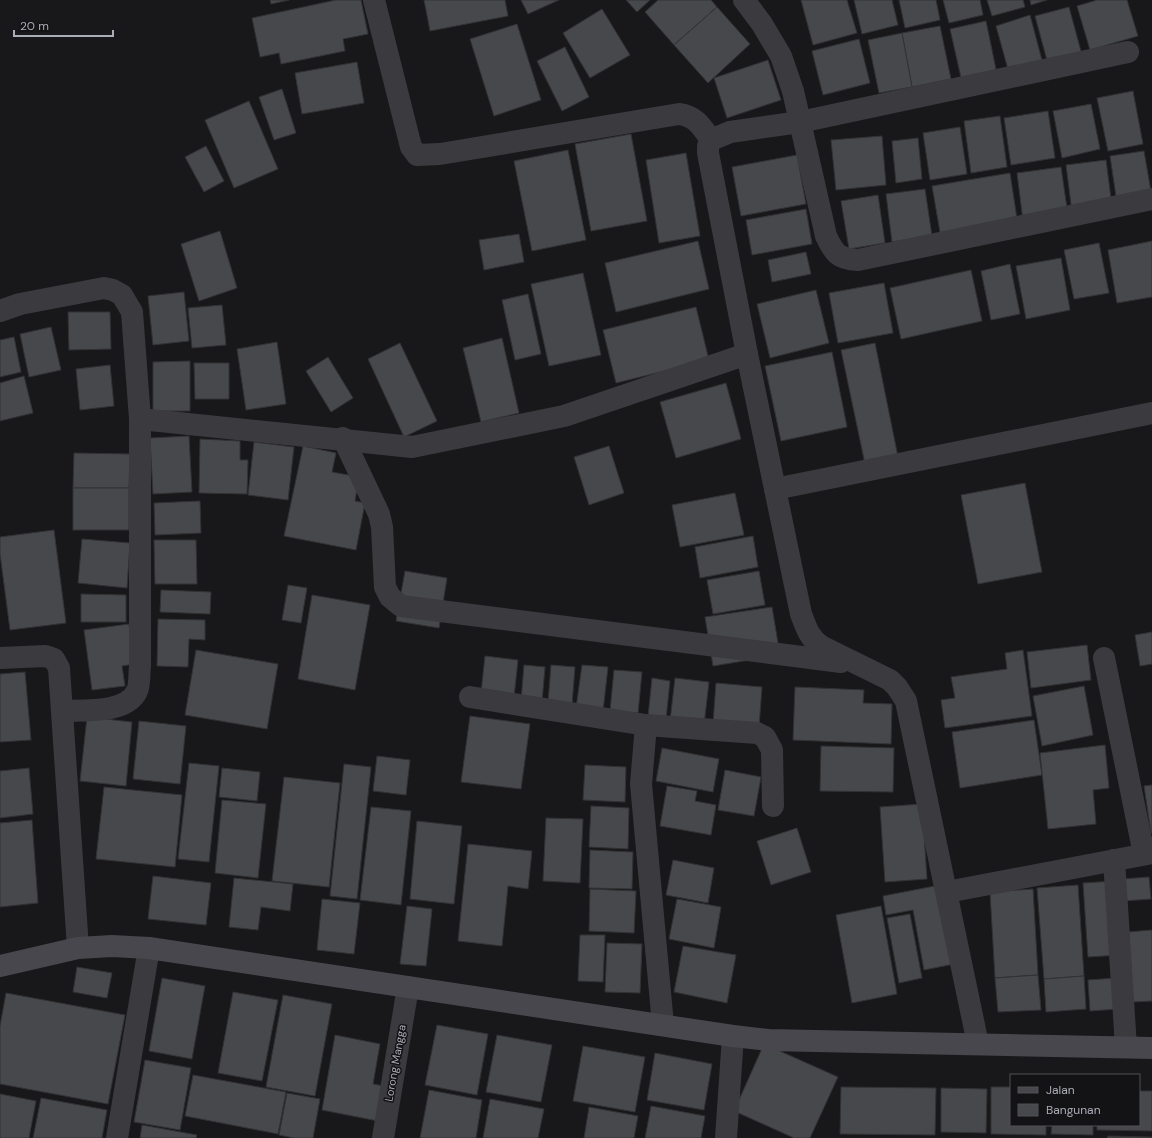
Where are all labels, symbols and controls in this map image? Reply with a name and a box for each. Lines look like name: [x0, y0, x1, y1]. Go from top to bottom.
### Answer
scale bar: [14, 12, 113, 38]
text: 20 m: [20, 18, 49, 34]
street label: Lorong Mangga: [381, 1024, 409, 1102]
legend: [1010, 1074, 1140, 1126]
text: Jalan: [1046, 1082, 1075, 1098]
text: Bangunan: [1046, 1102, 1101, 1118]

